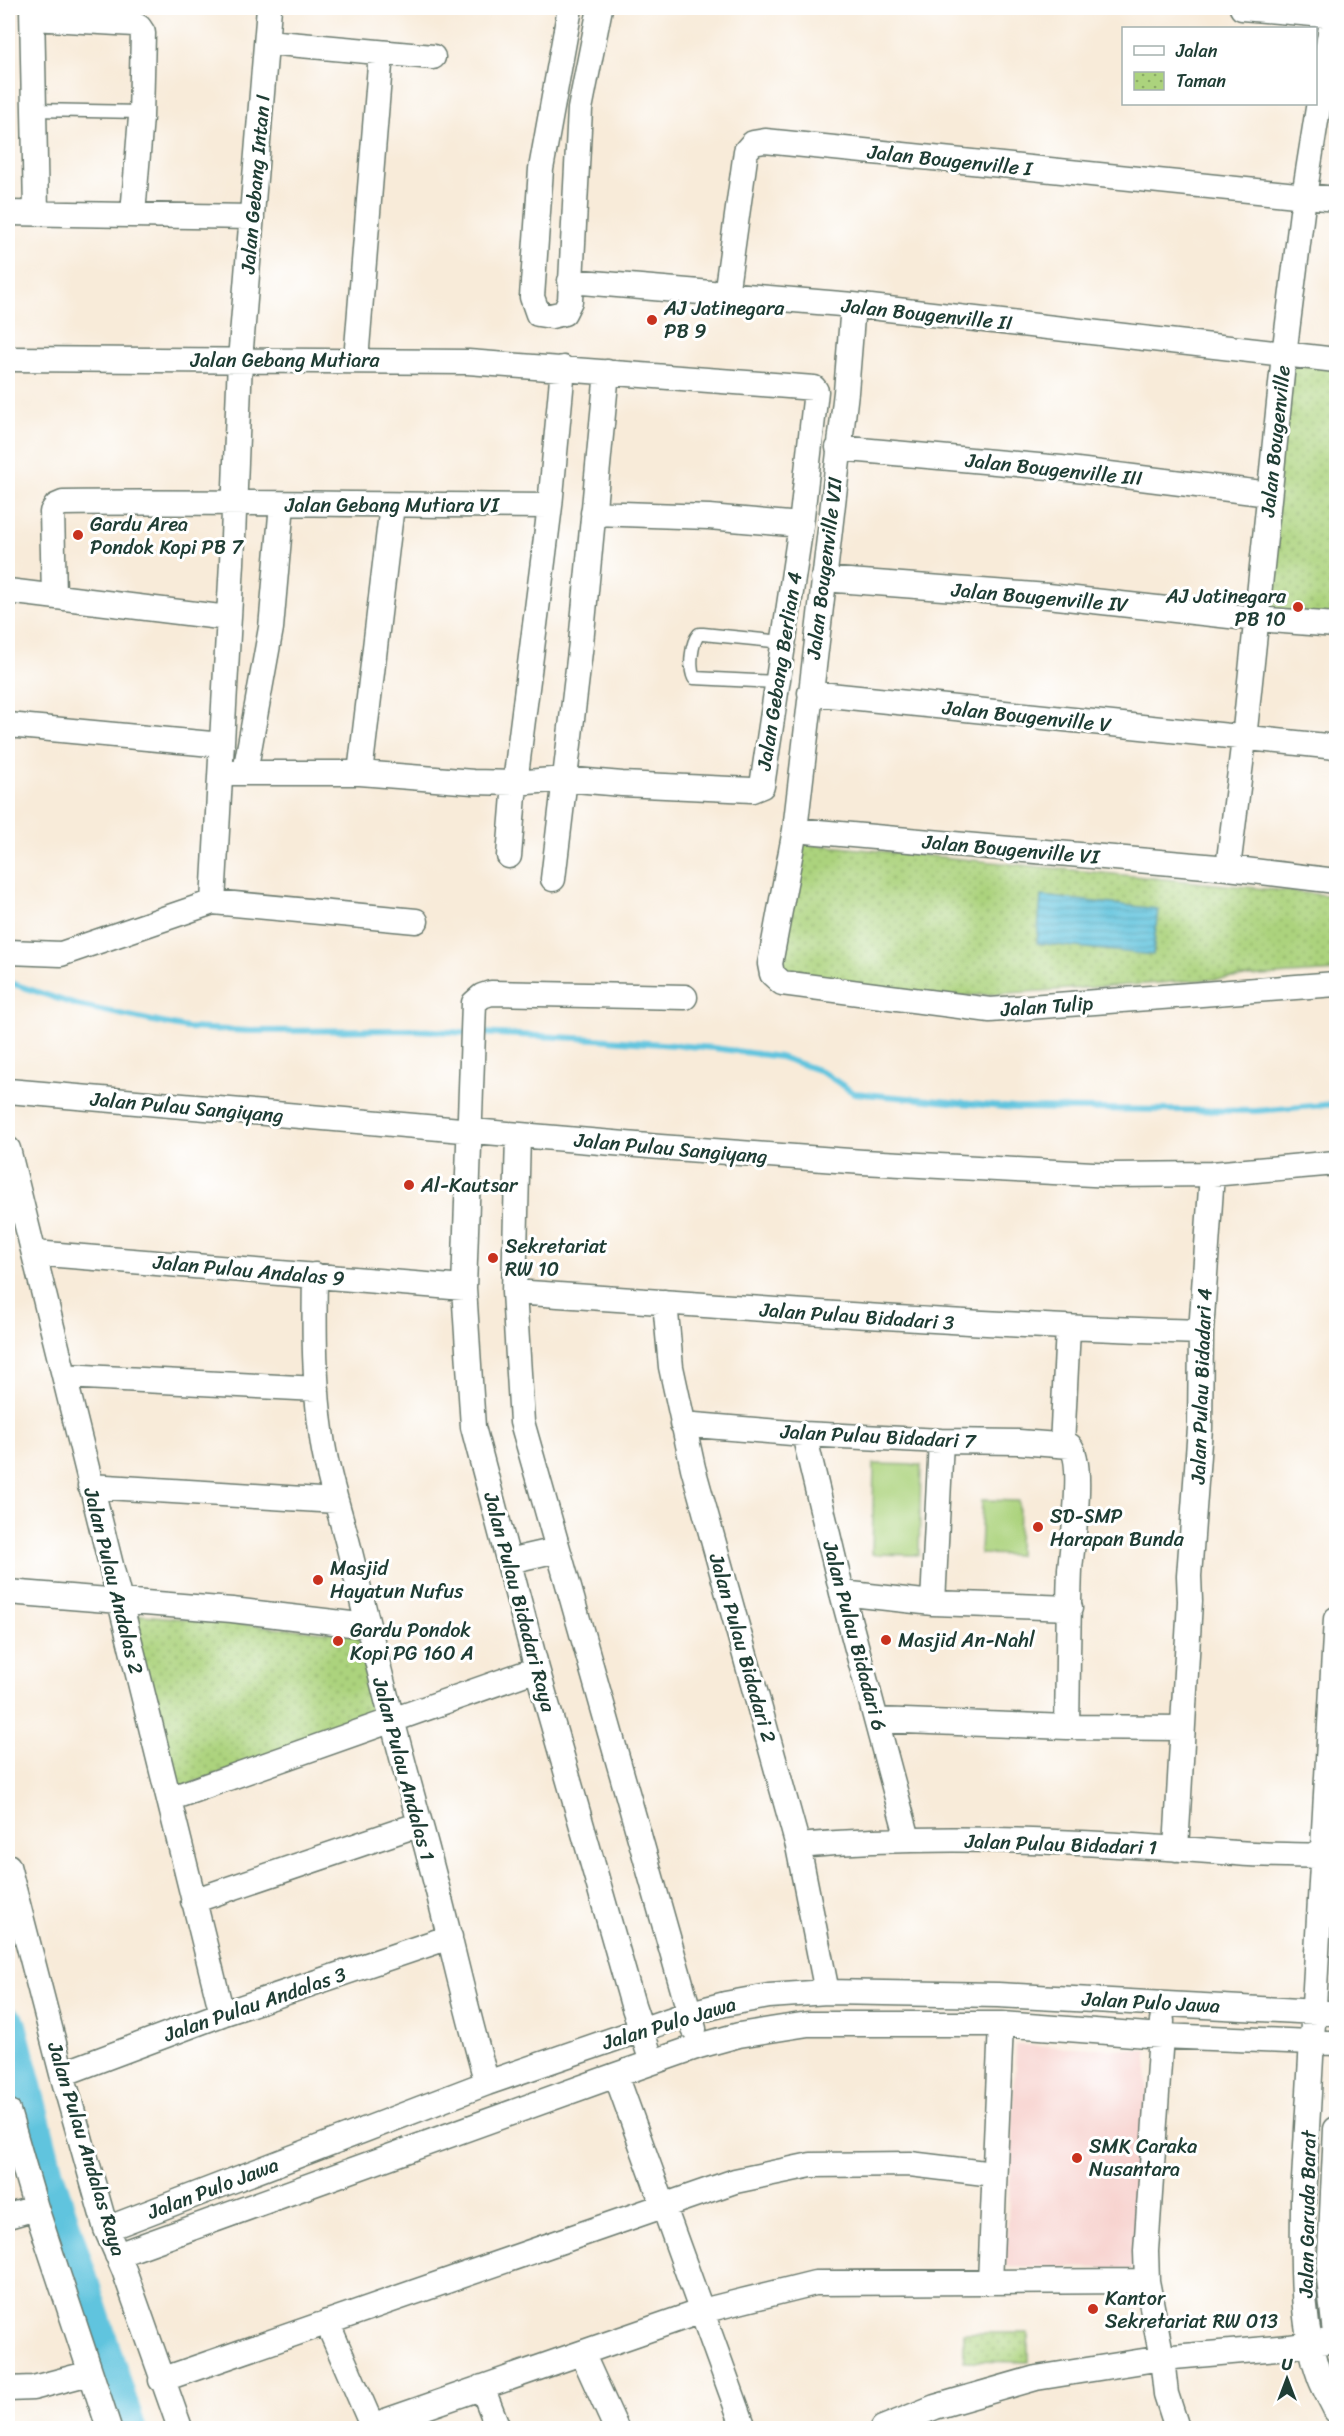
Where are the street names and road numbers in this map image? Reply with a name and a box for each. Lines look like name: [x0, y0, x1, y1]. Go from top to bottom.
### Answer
street label: Jalan Gebang Intan I: [230, 93, 281, 276]
street label: Jalan Bougenville I: [865, 134, 1035, 187]
street label: Jalan Bougenville II: [839, 288, 1014, 341]
street label: Jalan Gebang Mutiara: [190, 343, 380, 378]
street label: Jalan Bougenville: [1250, 364, 1301, 520]
street label: Jalan Bougenville III: [963, 443, 1144, 496]
street label: Jalan Bougenville VII: [796, 475, 853, 662]
street label: Jalan Gebang Mutiara VI: [284, 488, 500, 523]
street label: Jalan Gebang Berlian 4: [746, 569, 812, 774]
street label: Jalan Bougenville IV: [949, 572, 1130, 623]
street label: Jalan Bougenville V: [940, 690, 1113, 743]
street label: Jalan Bougenville VI: [920, 824, 1102, 875]
street label: Jalan Tulip: [999, 986, 1095, 1027]
street label: Jalan Pulau Sangiyang: [88, 1082, 285, 1133]
street label: Jalan Pulau Sangiyang: [572, 1123, 769, 1174]
street label: Jalan Pulau Andalas 9: [151, 1245, 346, 1296]
street label: Jalan Pulau Bidadari 4: [1181, 1287, 1222, 1486]
street label: Jalan Pulau Bidadari 3: [758, 1292, 955, 1341]
street label: Jalan Pulau Bidadari 7: [779, 1414, 978, 1459]
street label: Jalan Pulau Andalas 2: [73, 1483, 154, 1679]
street label: Jalan Pulau Bidadari Raya: [473, 1487, 566, 1717]
street label: Jalan Pulau Bidadari 6: [812, 1536, 897, 1735]
street label: Jalan Pulau Bidadari 2: [699, 1549, 786, 1747]
street label: Jalan Pulau Andalas 1: [362, 1673, 445, 1865]
street label: Jalan Pulau Bidadari 1: [963, 1824, 1158, 1865]
street label: Jalan Pulau Andalas 3: [158, 1957, 351, 2052]
street label: Jalan Pulo Jawa: [1080, 1981, 1221, 2024]
street label: Jalan Pulo Jawa: [597, 1987, 740, 2061]
street label: Jalan Pulau Andalas Raya: [37, 2037, 136, 2261]
street label: Jalan Garuda Barat: [1289, 2129, 1326, 2299]
street label: Jalan Pulo Jawa: [142, 2147, 284, 2230]

